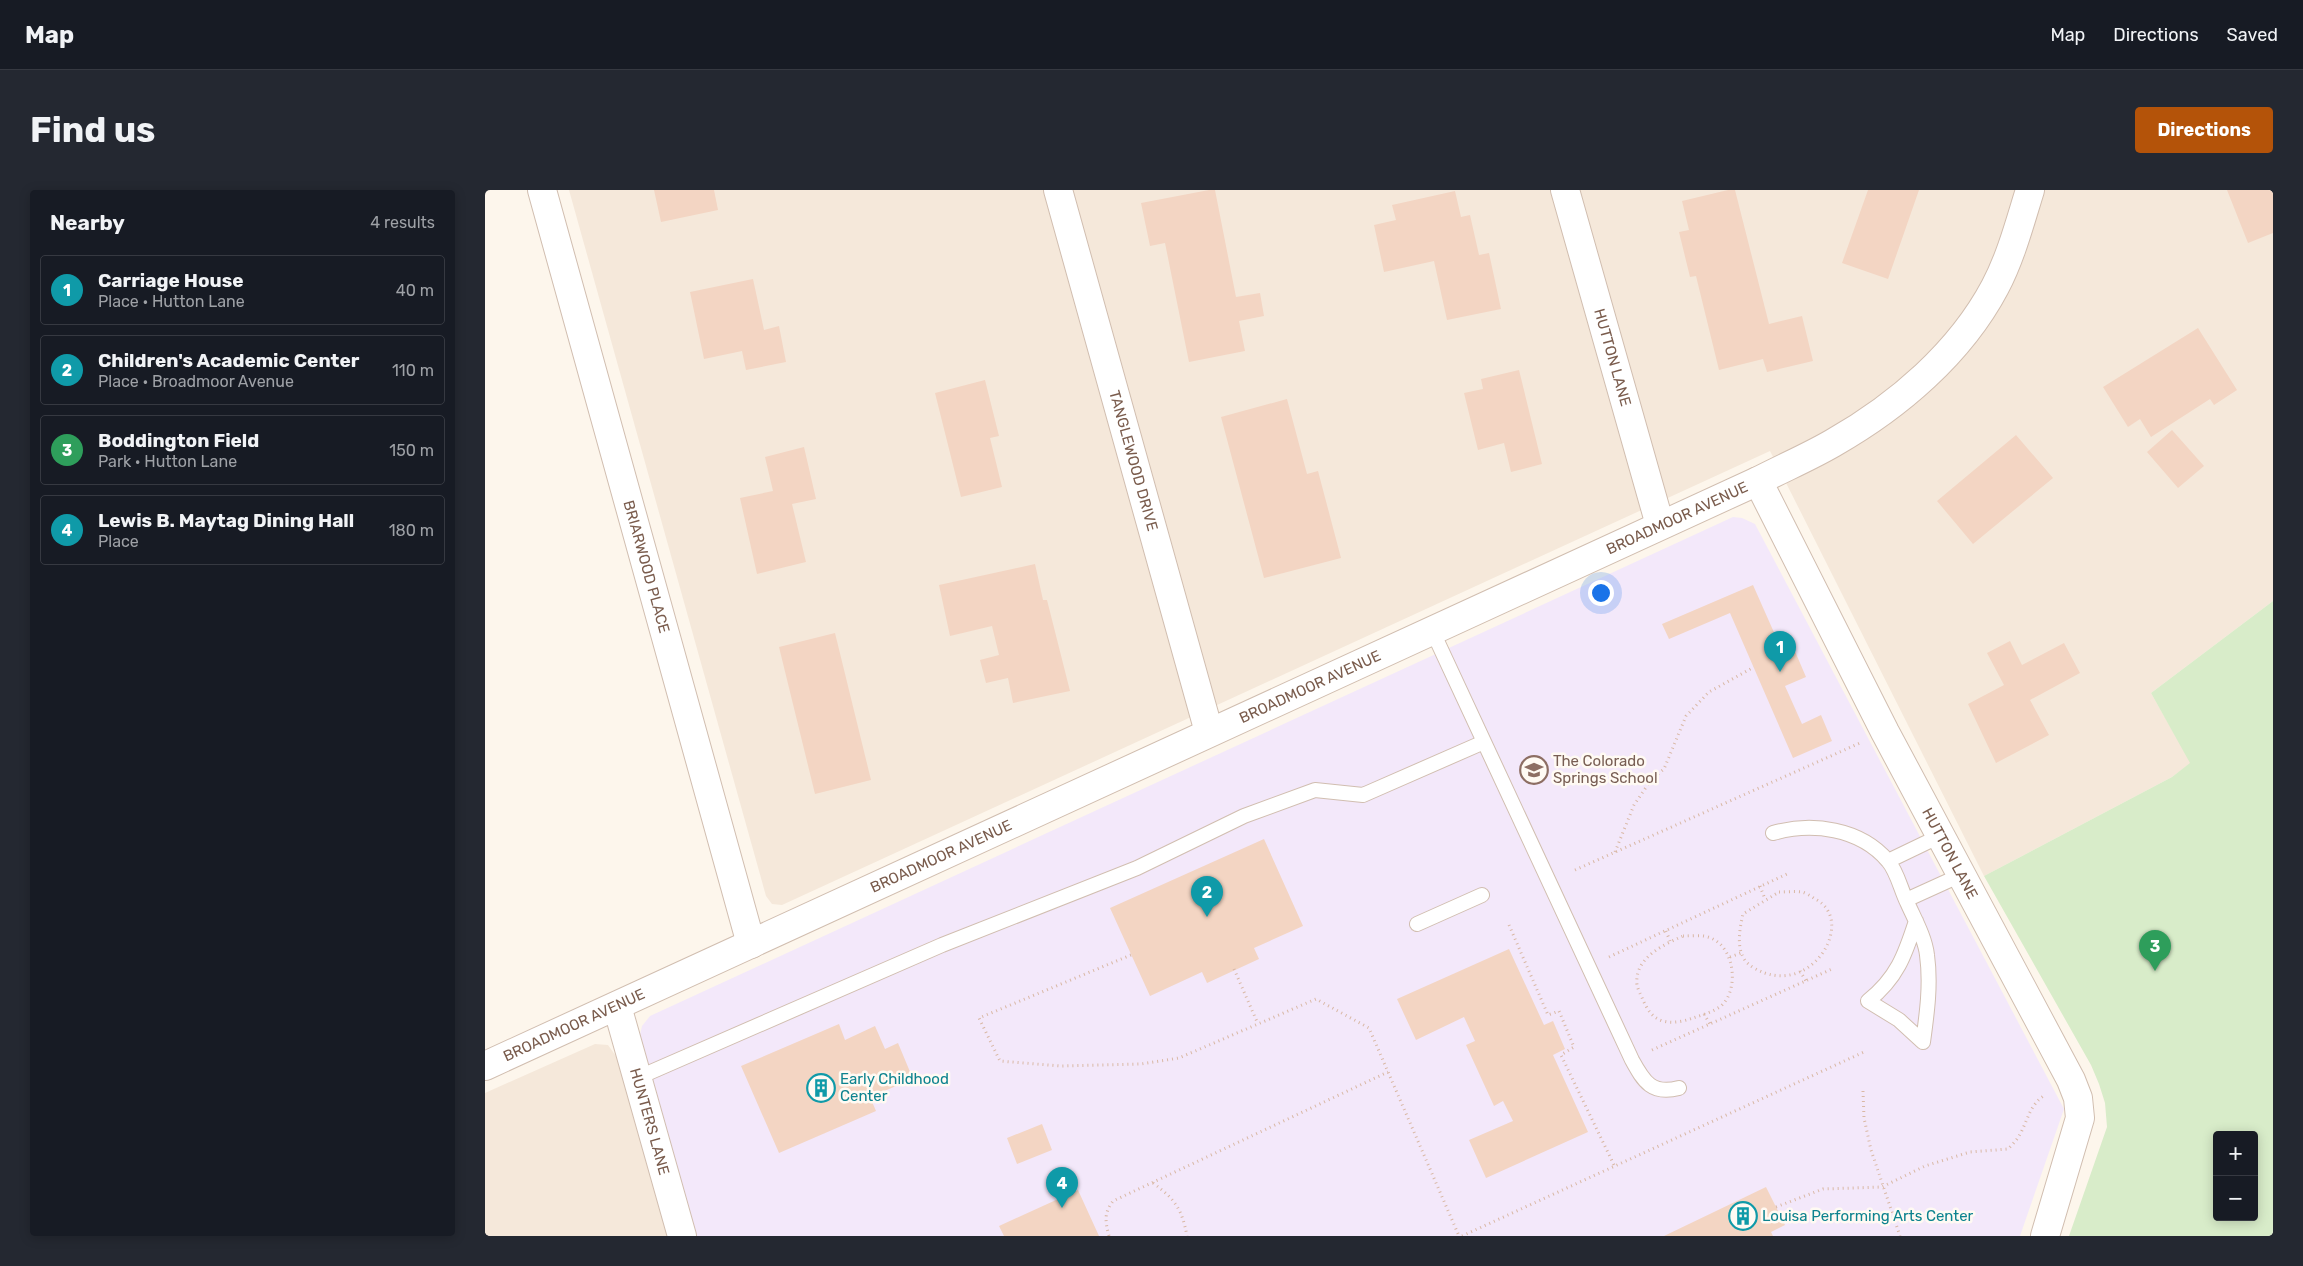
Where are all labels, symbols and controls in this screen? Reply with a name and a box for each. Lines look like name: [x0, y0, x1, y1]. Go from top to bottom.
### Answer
text: Map: [25, 21, 74, 49]
text: Map: [2050, 24, 2085, 46]
text: Directions: [2113, 24, 2199, 46]
text: Saved: [2227, 24, 2278, 46]
button: Directions: [2135, 107, 2273, 153]
text: Find us: [30, 109, 155, 151]
text: Nearby: [50, 210, 125, 235]
text: 4 results: [370, 213, 435, 232]
text: Carriage House: [98, 269, 244, 292]
text: 1: [63, 281, 71, 300]
text: 40 m: [396, 281, 434, 300]
text: Place · Hutton Lane: [98, 292, 245, 311]
street label: HUTTON LANE: [1590, 306, 1635, 408]
text: Children's Academic Center: [98, 349, 359, 372]
text: 2: [62, 361, 72, 380]
text: 110 m: [392, 361, 434, 380]
text: Place · Broadmoor Avenue: [98, 372, 294, 391]
street label: TANGLEWOOD DRIVE: [1105, 388, 1162, 533]
text: Boddington Field: [98, 429, 259, 452]
text: 3: [62, 441, 72, 460]
text: 150 m: [389, 441, 434, 460]
text: Park · Hutton Lane: [98, 452, 237, 471]
street label: BROADMOOR AVENUE: [1603, 478, 1751, 558]
street label: BRIARWOOD PLACE: [619, 498, 673, 635]
text: Lewis B. Maytag Dining Hall: [98, 509, 354, 532]
text: 4: [62, 521, 72, 540]
text: 180 m: [389, 521, 434, 540]
text: Place: [98, 532, 139, 551]
your location: [1588, 580, 1614, 606]
pin: 1: [1764, 631, 1796, 672]
street label: BROADMOOR AVENUE: [1236, 647, 1384, 727]
place label: The Colorado Springs School: [1553, 752, 1658, 787]
school or university icon: The Colorado Springs School: [1519, 755, 1549, 785]
street label: HUTTON LANE: [1918, 805, 1982, 902]
street label: BROADMOOR AVENUE: [867, 816, 1015, 897]
pin: 2: [1191, 876, 1223, 917]
pin: 3: [2139, 930, 2171, 971]
street label: BROADMOOR AVENUE: [500, 985, 648, 1065]
street label: HUNTERS LANE: [626, 1066, 673, 1177]
place label: Early Childhood Center: [840, 1070, 949, 1105]
building icon: Early Childhood Center: [806, 1073, 836, 1103]
map controls: [2213, 1131, 2258, 1221]
button: +: [2213, 1131, 2258, 1176]
pin: 4: [1046, 1167, 1078, 1208]
button: −: [2213, 1176, 2258, 1221]
building icon: Louisa Performing Arts Center: [1728, 1201, 1758, 1231]
place label: Louisa Performing Arts Center: [1762, 1207, 1974, 1225]

